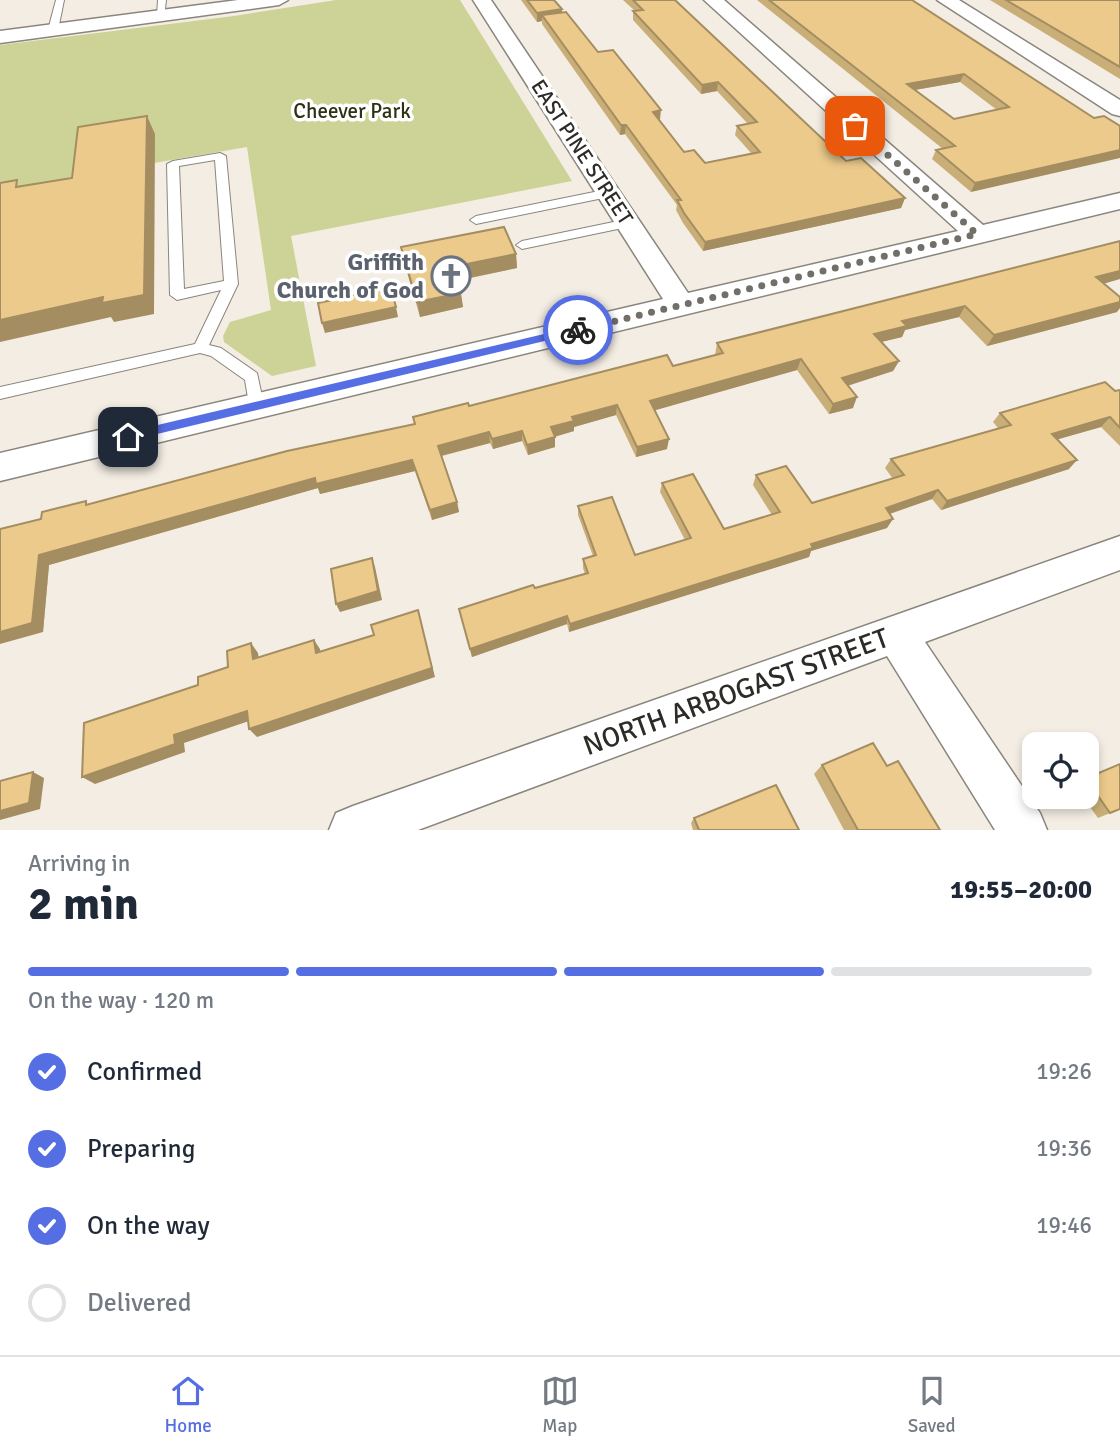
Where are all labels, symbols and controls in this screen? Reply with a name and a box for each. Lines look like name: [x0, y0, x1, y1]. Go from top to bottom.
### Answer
street label: EAST PINE STREET: [525, 75, 639, 230]
pin: [825, 96, 885, 156]
park label: Cheever Park: [293, 98, 411, 124]
icon: bag: [836, 107, 874, 145]
place label: Griffith Church of God: [277, 247, 424, 305]
church icon: Griffith Church of God: [430, 255, 472, 297]
courier: [543, 295, 613, 365]
icon: bike: [559, 311, 597, 349]
pin: [98, 407, 158, 467]
icon: home: [109, 418, 147, 456]
street label: NORTH ARBOGAST STREET: [579, 621, 894, 763]
map controls: [1022, 732, 1099, 809]
button: locate: [1022, 732, 1099, 809]
text: Arriving in: [28, 849, 130, 878]
text: 19:55–20:00: [950, 874, 1092, 906]
text: 2 min: [28, 876, 139, 932]
text: On the way · 120 m: [28, 986, 214, 1015]
icon: check: [28, 1053, 66, 1091]
text: Confirmed: [87, 1056, 202, 1088]
text: 19:26: [1036, 1057, 1092, 1086]
icon: check: [28, 1130, 66, 1168]
text: Preparing: [87, 1133, 195, 1165]
text: 19:36: [1036, 1134, 1092, 1163]
icon: check: [28, 1207, 66, 1245]
text: On the way: [87, 1210, 210, 1242]
text: 19:46: [1036, 1211, 1092, 1240]
text: Delivered: [87, 1287, 192, 1319]
tab: Home: [164, 1372, 212, 1438]
tab: Map: [541, 1372, 579, 1438]
tab: Saved: [908, 1372, 956, 1438]

